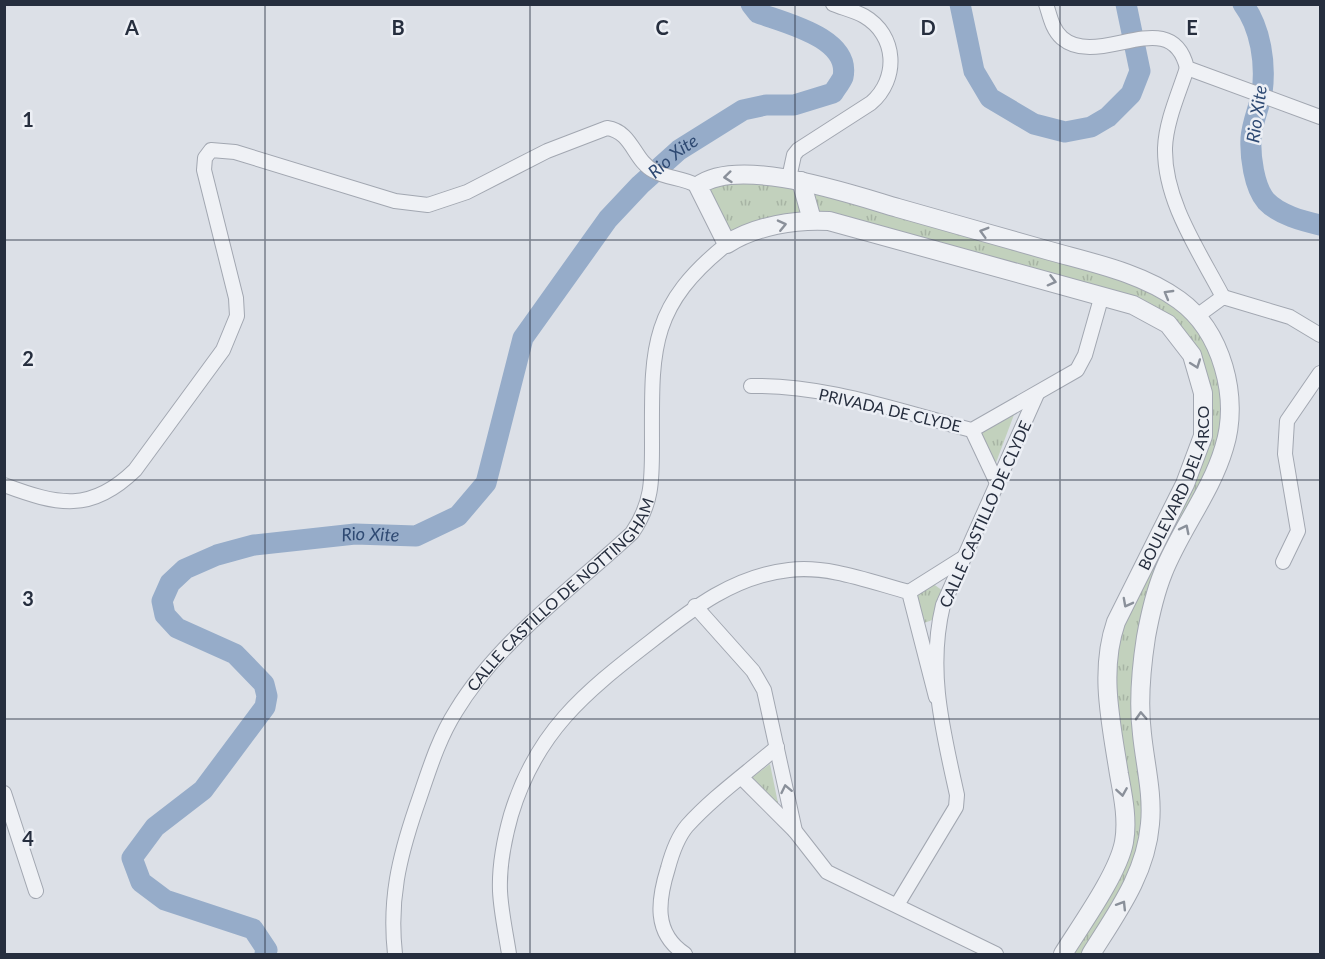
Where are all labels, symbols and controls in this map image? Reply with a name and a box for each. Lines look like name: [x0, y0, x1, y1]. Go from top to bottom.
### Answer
text: A: [124, 15, 139, 39]
text: B: [391, 15, 405, 39]
text: C: [655, 15, 669, 39]
text: D: [920, 15, 936, 39]
text: E: [1186, 15, 1198, 39]
water label: Rio Xite: [1241, 84, 1271, 144]
text: 1: [22, 107, 34, 131]
water label: Rio Xite: [643, 129, 702, 183]
one-way arrow: [723, 170, 733, 183]
one-way arrow: [777, 219, 787, 232]
one-way arrow: [979, 227, 990, 239]
one-way arrow: [1046, 274, 1057, 286]
one-way arrow: [1164, 290, 1174, 301]
text: 2: [22, 346, 34, 370]
one-way arrow: [1188, 358, 1201, 369]
street label: PRIVADA DE CLYDE: [817, 384, 963, 435]
street label: BOULEVARD DEL ARCO: [1134, 406, 1212, 573]
street label: CALLE CASTILLO DE CLYDE: [935, 417, 1034, 610]
street label: CALLE CASTILLO DE NOTTINGHAM: [462, 495, 657, 695]
water label: Rio Xite: [340, 522, 400, 545]
one-way arrow: [1178, 525, 1189, 536]
text: 3: [22, 586, 34, 610]
one-way arrow: [1123, 596, 1134, 607]
one-way arrow: [1134, 712, 1147, 721]
one-way arrow: [780, 784, 793, 794]
one-way arrow: [1116, 788, 1128, 797]
text: 4: [22, 826, 34, 850]
one-way arrow: [1114, 901, 1126, 911]

